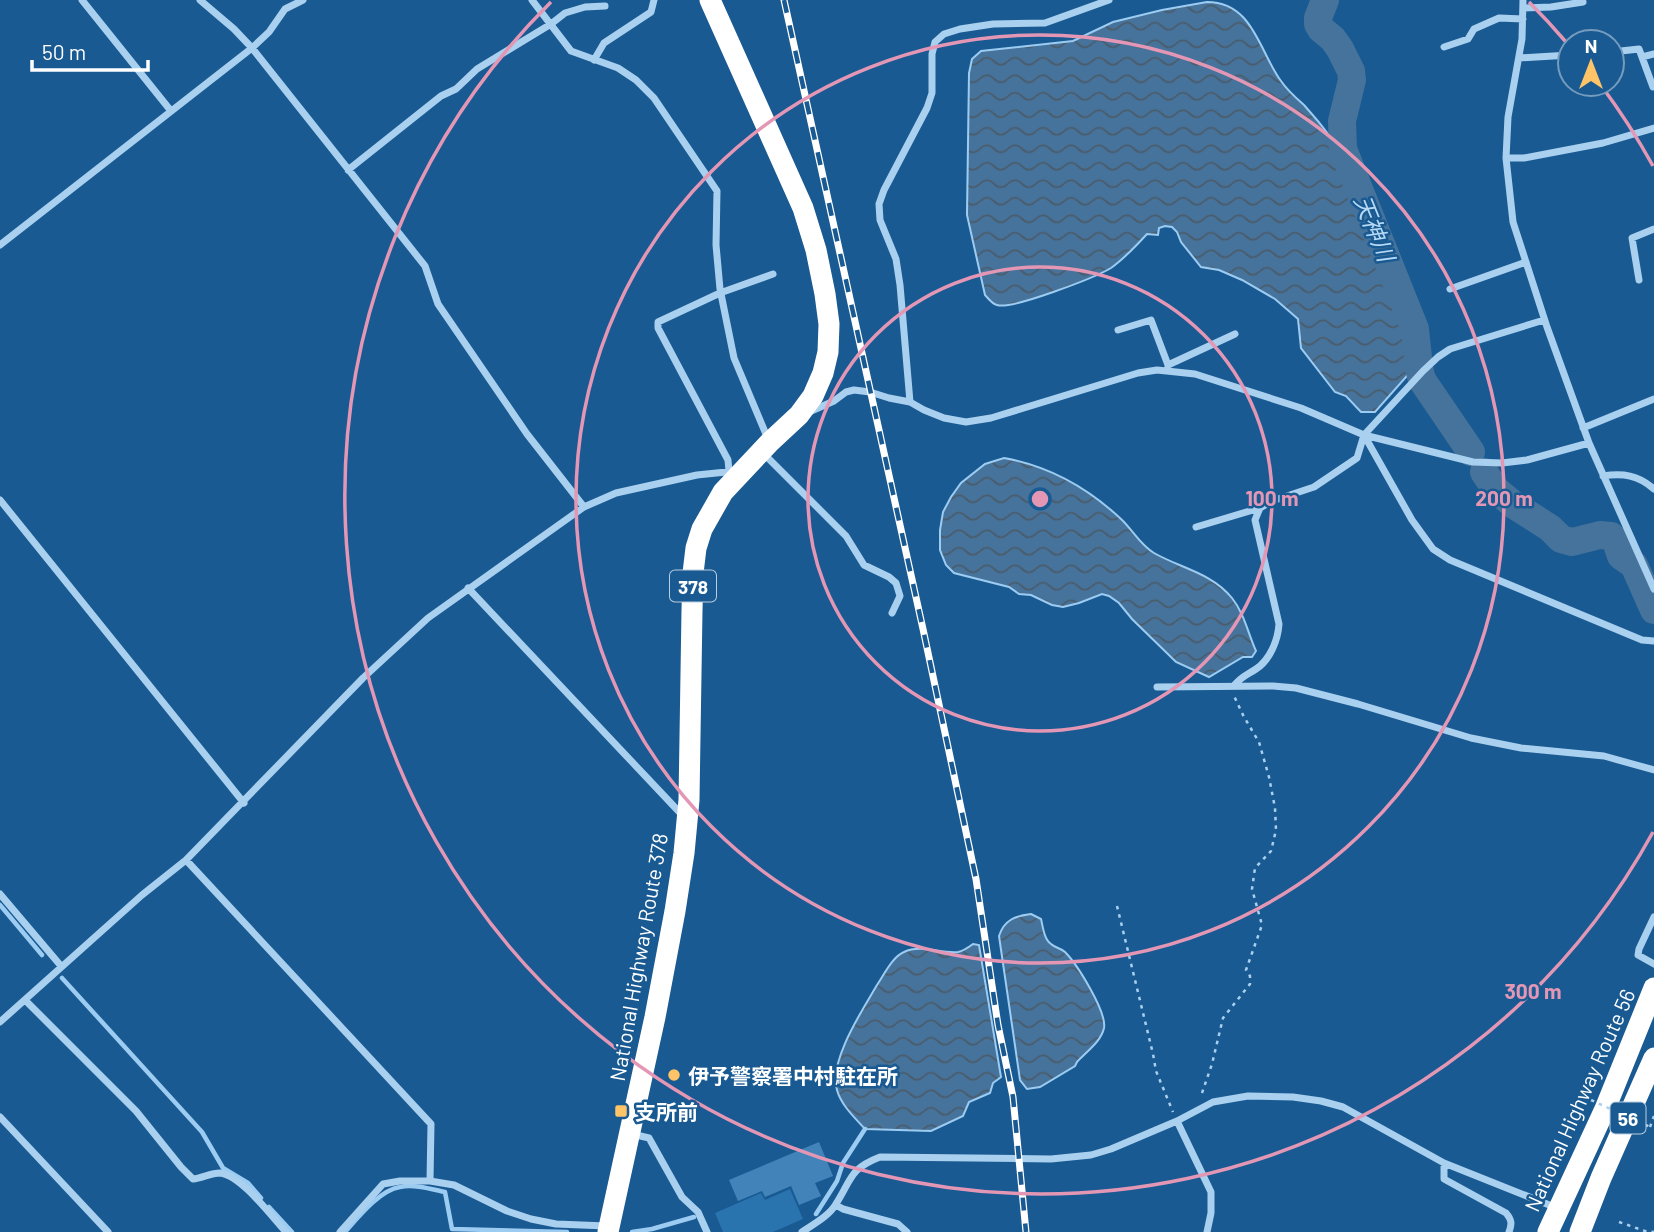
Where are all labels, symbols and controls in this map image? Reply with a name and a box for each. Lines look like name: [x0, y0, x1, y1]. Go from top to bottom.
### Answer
scale bar: [32, 28, 147, 72]
north arrow: [1556, 28, 1626, 98]
text: N: [1585, 34, 1597, 57]
text: 50 m: [42, 39, 86, 64]
water label: 天神川: [1349, 191, 1402, 268]
text: 100 m: [1245, 485, 1299, 510]
text: 200 m: [1475, 485, 1533, 510]
centre of rings: [1028, 487, 1052, 511]
road number: 378: [670, 570, 716, 601]
street label: National Highway Route 378: [604, 831, 672, 1083]
text: 300 m: [1504, 978, 1562, 1003]
street label: National Highway Route 56: [1518, 985, 1640, 1215]
place label: 伊予警察署中村駐在所: [688, 1063, 898, 1088]
marker: 伊予警察署中村駐在所: [666, 1067, 682, 1083]
place label: 支所前: [635, 1099, 698, 1124]
road number: 56: [1610, 1102, 1646, 1134]
marker: 支所前: [613, 1103, 629, 1119]

